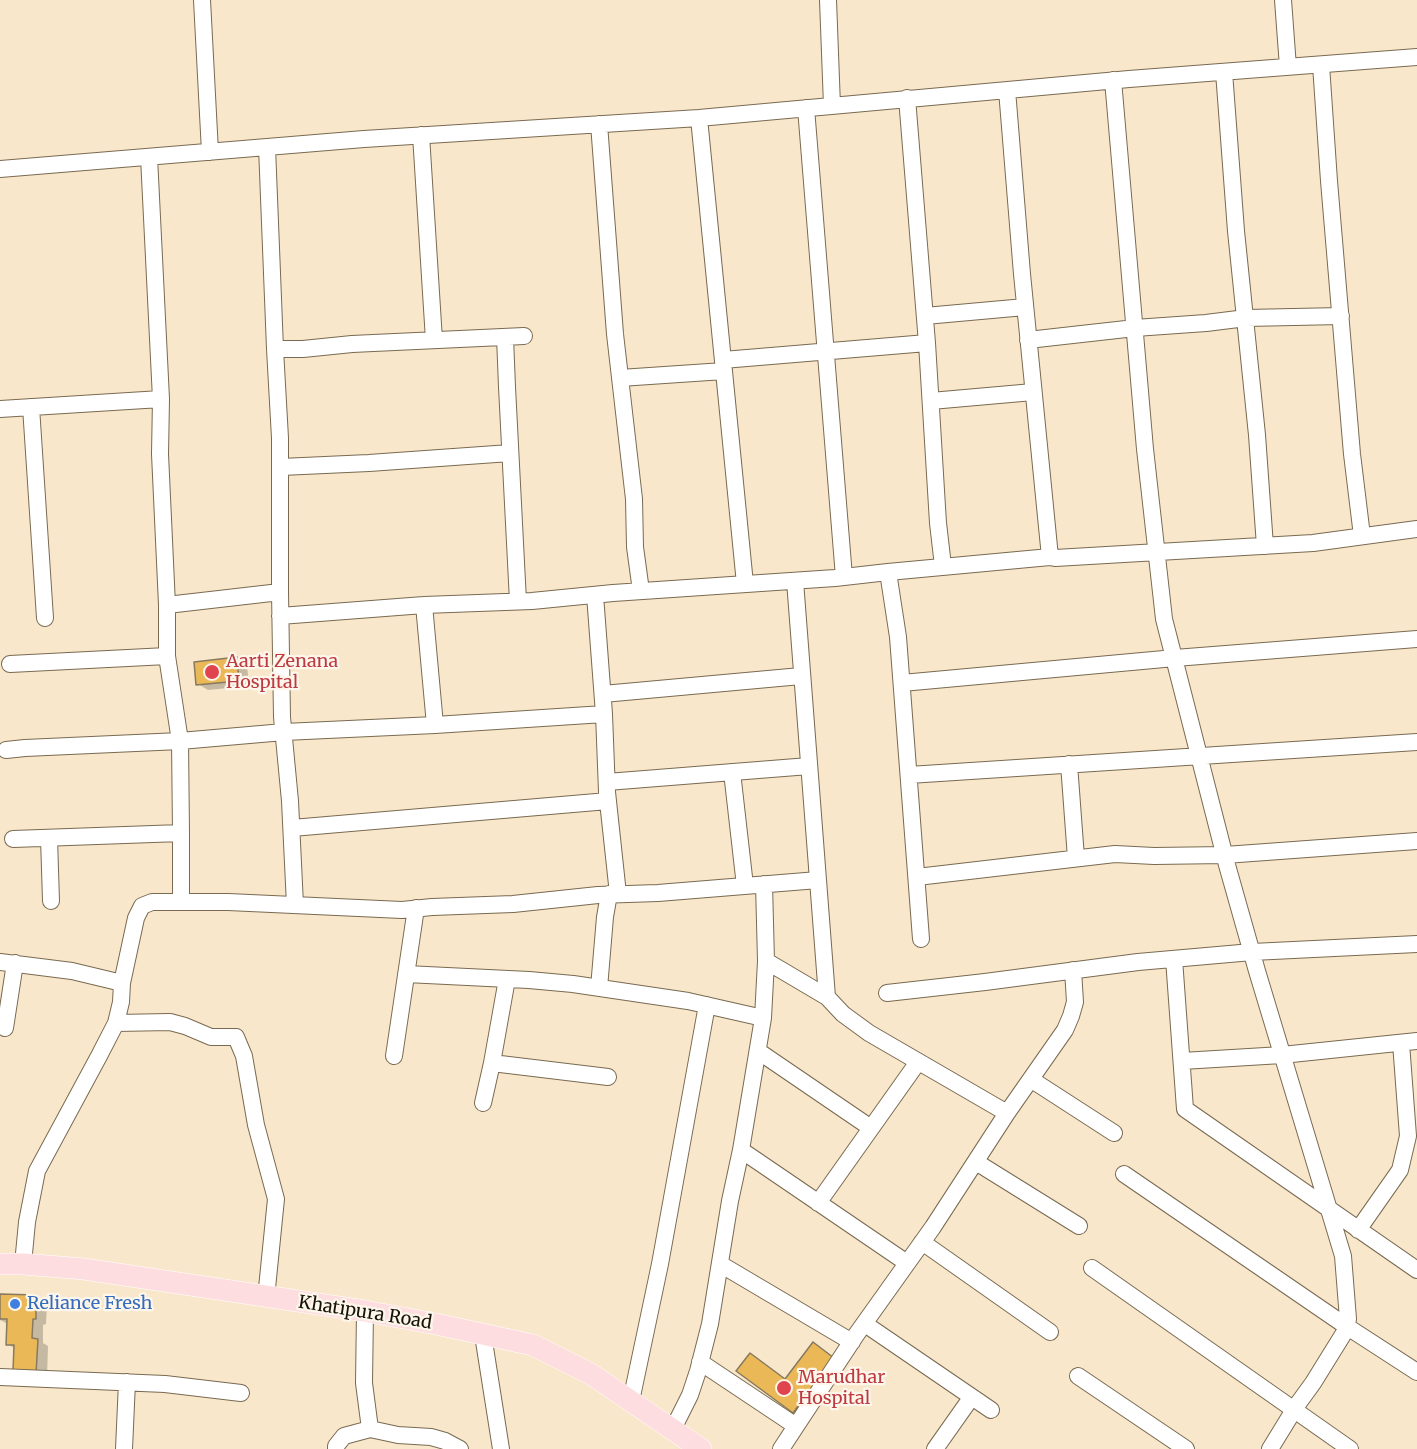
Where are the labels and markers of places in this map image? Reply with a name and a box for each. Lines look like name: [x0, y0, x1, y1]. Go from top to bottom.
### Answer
place label: Aarti Zenana Hospital: [226, 651, 338, 694]
marker: Aarti Zenana Hospital: [203, 663, 221, 681]
place label: Reliance Fresh: [27, 1293, 152, 1315]
marker: Reliance Fresh: [8, 1297, 22, 1311]
place label: Marudhar Hospital: [798, 1367, 885, 1410]
marker: Marudhar Hospital: [775, 1379, 793, 1397]

